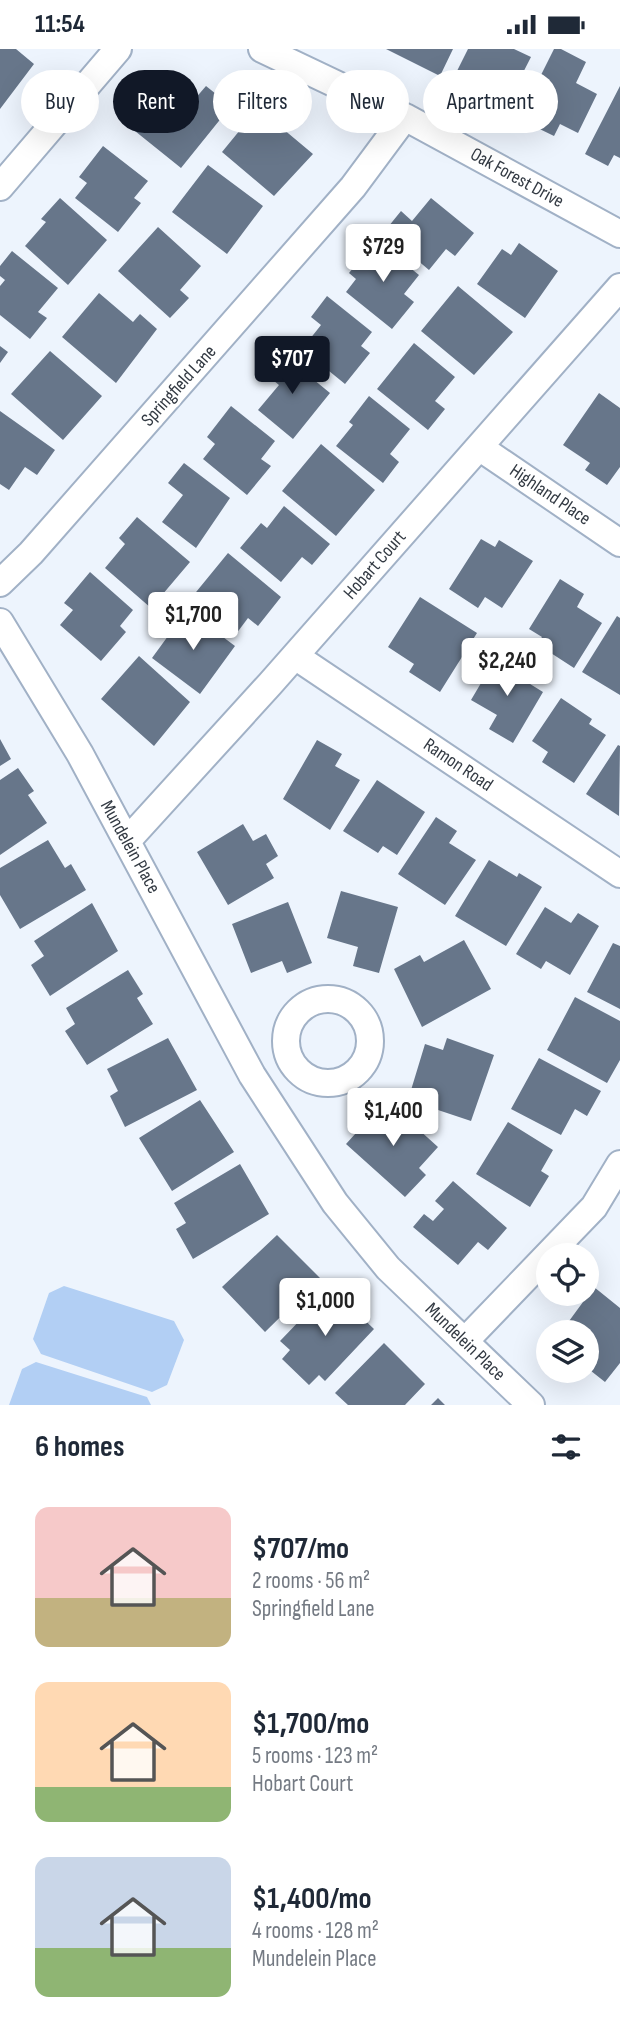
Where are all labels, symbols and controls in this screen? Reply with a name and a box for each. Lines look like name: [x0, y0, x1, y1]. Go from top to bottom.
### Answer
text: 11:54: [35, 9, 85, 40]
chip: Buy: [21, 70, 99, 133]
chip: Rent: [113, 70, 199, 133]
chip: Filters: [213, 70, 312, 133]
chip: New: [326, 70, 409, 133]
chip: Apartment: [423, 70, 558, 133]
street label: Oak Forest Drive: [466, 143, 568, 213]
pin: $729: [342, 225, 424, 284]
text: $729: [362, 233, 404, 261]
pin: $707: [251, 337, 333, 396]
street label: Springfield Lane: [137, 341, 221, 431]
text: $707: [271, 345, 313, 373]
street label: Highland Place: [505, 460, 595, 530]
street label: Hobart Court: [339, 526, 411, 604]
pin: $1,700: [136, 593, 250, 652]
text: $1,700: [164, 601, 222, 629]
pin: $2,240: [450, 639, 564, 698]
text: $2,240: [478, 647, 536, 675]
street label: Ramon Road: [419, 733, 497, 797]
street label: Mundelein Place: [95, 796, 165, 898]
pin: $1,400: [336, 1089, 450, 1148]
text: $1,400: [363, 1097, 423, 1125]
map controls: [536, 1243, 599, 1383]
button: locate: [536, 1243, 599, 1306]
pin: $1,000: [268, 1279, 382, 1338]
text: $1,000: [295, 1287, 355, 1315]
street label: Mundelein Place: [420, 1298, 510, 1386]
button: layers: [536, 1320, 599, 1383]
icon: filters: [547, 1428, 585, 1466]
text: 6 homes: [35, 1429, 124, 1465]
text: $707/mo: [252, 1531, 349, 1567]
icon: home: [91, 1535, 175, 1619]
text: 2 rooms · 56 m²: [252, 1567, 370, 1595]
text: Springfield Lane: [252, 1595, 375, 1623]
text: $1,700/mo: [252, 1706, 369, 1742]
icon: home: [91, 1710, 175, 1794]
text: 5 rooms · 123 m²: [252, 1742, 378, 1770]
text: Hobart Court: [252, 1770, 353, 1798]
text: $1,400/mo: [252, 1881, 371, 1917]
icon: home: [91, 1885, 175, 1969]
text: 4 rooms · 128 m²: [252, 1917, 379, 1945]
text: Mundelein Place: [252, 1945, 376, 1973]

